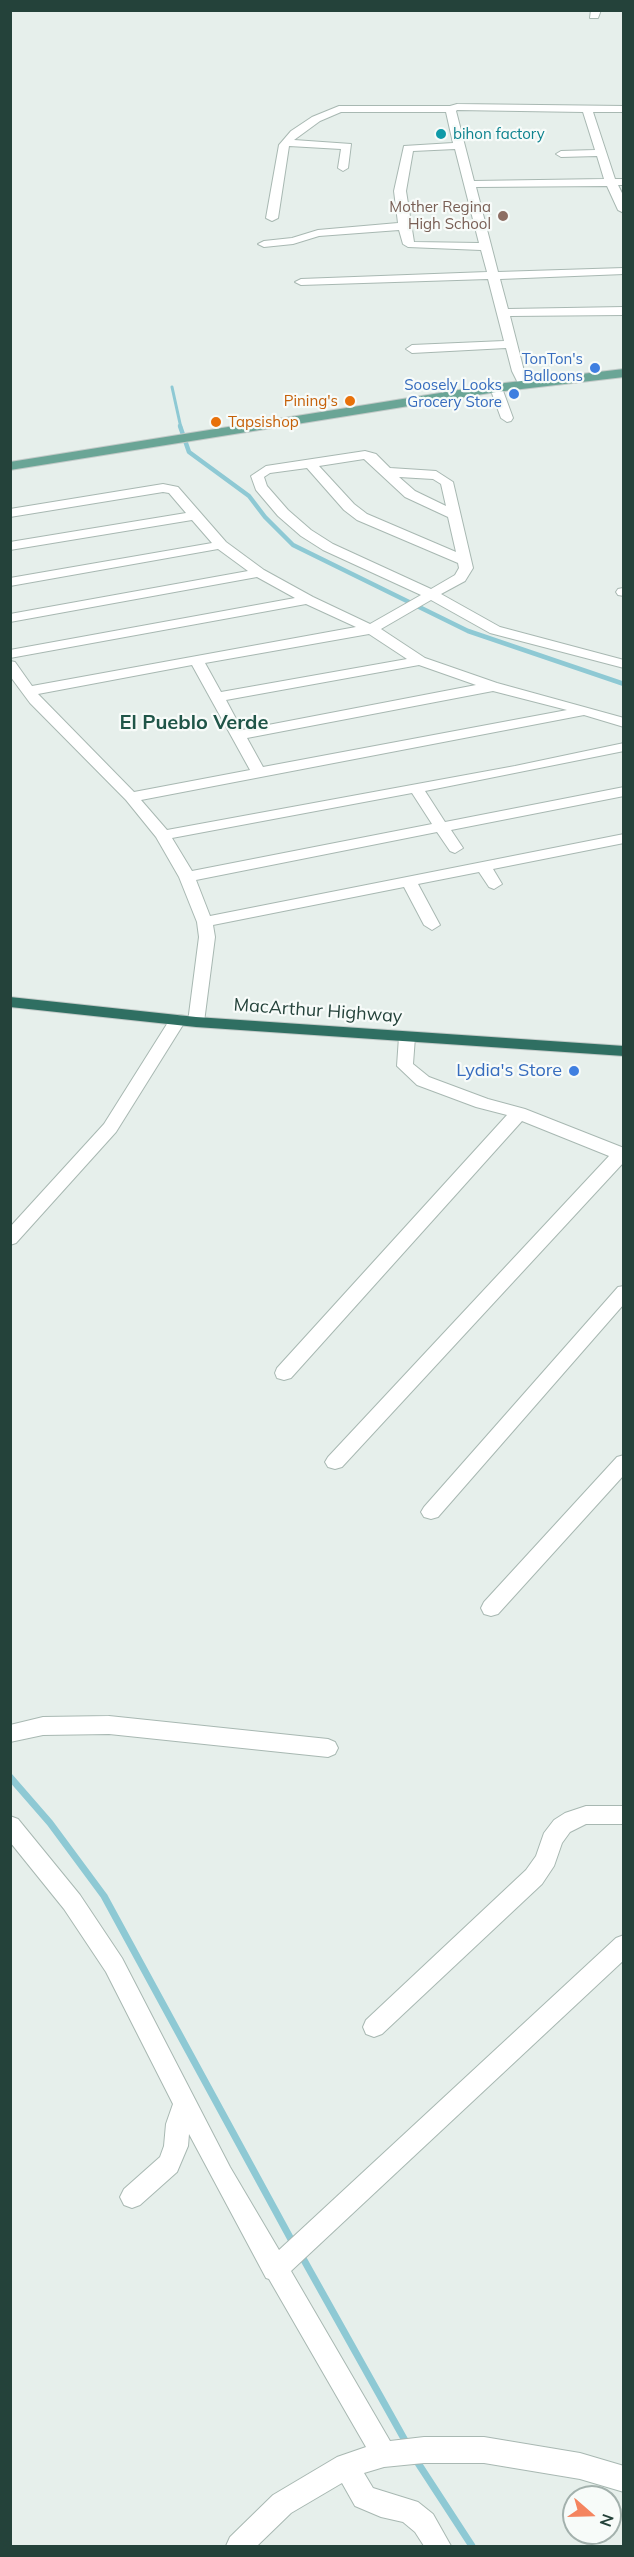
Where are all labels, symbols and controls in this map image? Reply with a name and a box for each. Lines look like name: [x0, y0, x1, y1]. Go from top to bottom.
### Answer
place label: bihon factory: [453, 125, 545, 143]
marker: bihon factory: [434, 127, 448, 141]
place label: Mother Regina High School: [389, 198, 491, 233]
marker: Mother Regina High School: [496, 209, 510, 223]
place label: TonTon's Balloons: [522, 350, 583, 385]
marker: TonTon's Balloons: [588, 361, 602, 375]
place label: Soosely Looks Grocery Store: [404, 376, 502, 411]
marker: Soosely Looks Grocery Store: [507, 387, 521, 401]
place label: Pining's: [284, 392, 338, 410]
marker: Pining's: [343, 394, 357, 408]
place label: Tapsishop: [228, 413, 299, 431]
marker: Tapsishop: [209, 415, 223, 429]
district label: El Pueblo Verde: [120, 711, 268, 735]
street label: MacArthur Highway: [233, 994, 403, 1028]
place label: Lydia's Store: [456, 1060, 562, 1082]
marker: Lydia's Store: [567, 1064, 581, 1078]
north arrow: [562, 2485, 622, 2545]
text: N: [596, 2511, 619, 2530]

